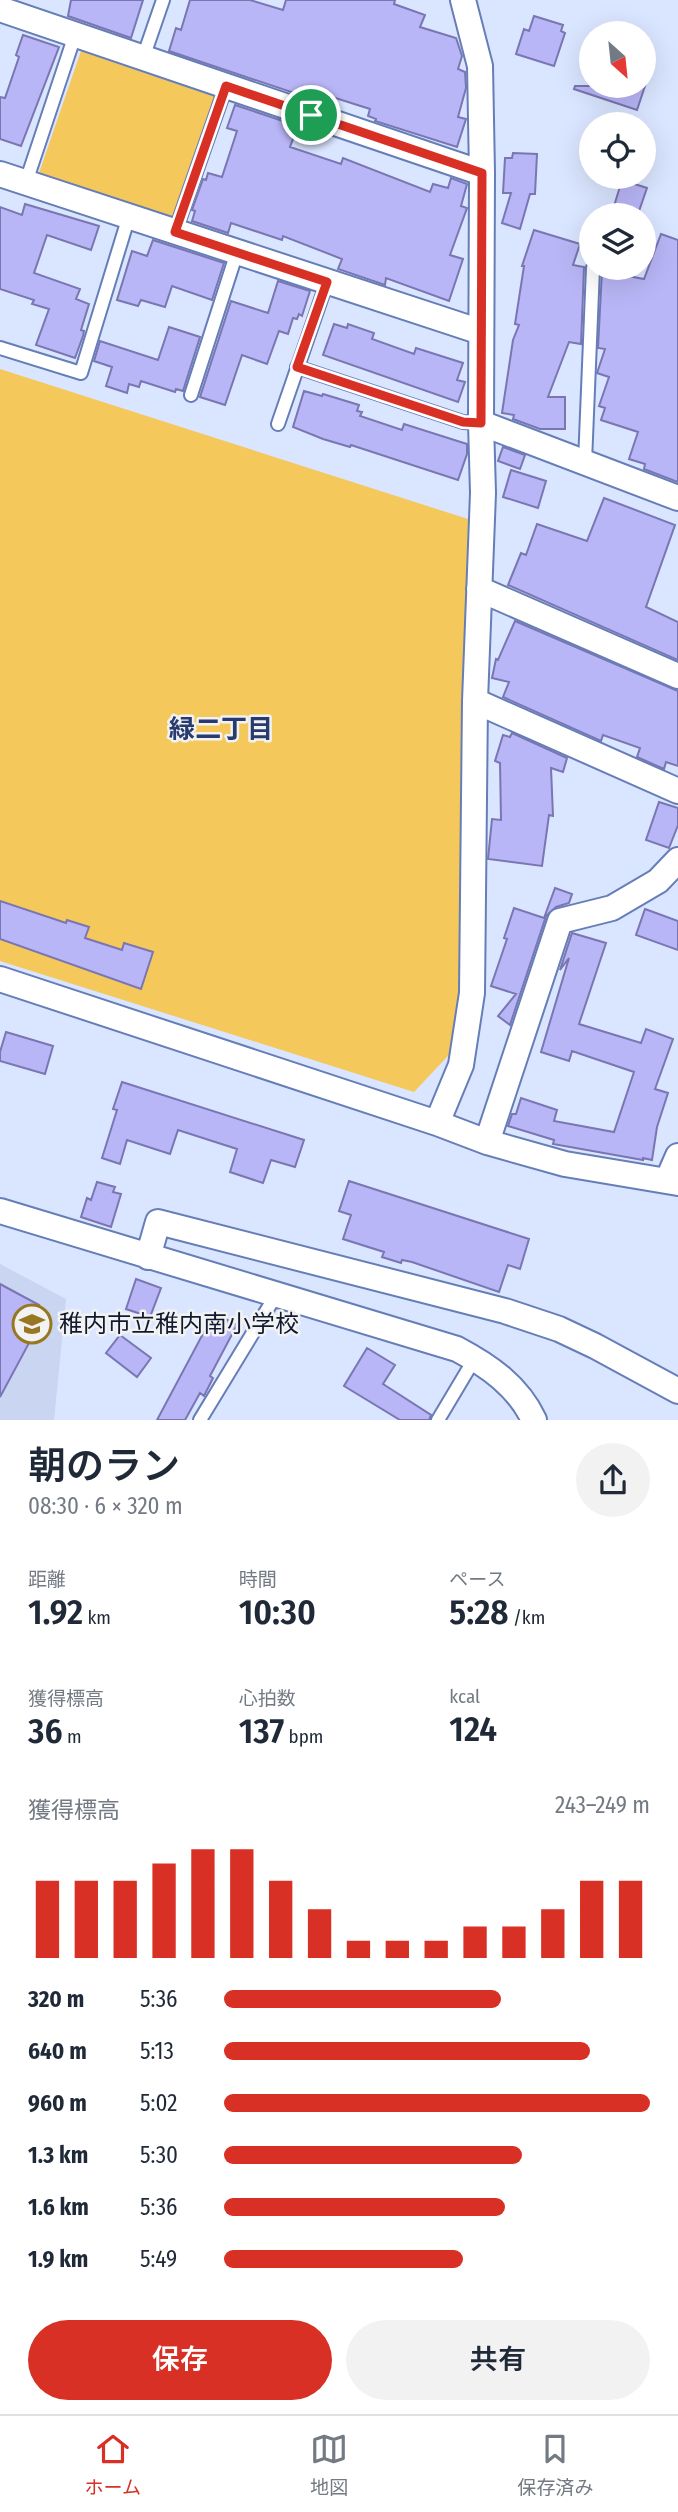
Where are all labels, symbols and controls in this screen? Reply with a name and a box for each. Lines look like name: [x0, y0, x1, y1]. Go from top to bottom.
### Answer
north arrow: [579, 21, 656, 98]
map controls: [579, 21, 656, 280]
pin: [281, 85, 341, 145]
icon: arrive: [292, 96, 330, 134]
button: locate: [579, 112, 656, 189]
button: layers: [579, 203, 656, 280]
district label: 緑二丁目: [169, 714, 273, 745]
school or university icon: 稚内市立稚内南小学校: [11, 1303, 53, 1345]
place label: 稚内市立稚内南小学校: [59, 1310, 299, 1338]
text: 朝のラン: [28, 1443, 180, 1489]
button: share: [576, 1443, 650, 1517]
text: 08:30 · 6 × 320 m: [28, 1492, 183, 1520]
text: 距離: [28, 1568, 66, 1591]
text: 時間: [239, 1568, 277, 1591]
text: ペース: [449, 1568, 505, 1591]
text: 1.92: [28, 1591, 83, 1633]
text: 10:30: [239, 1591, 316, 1633]
text: 5:28: [449, 1591, 509, 1633]
text: km: [83, 1606, 111, 1629]
text: /km: [509, 1606, 545, 1629]
text: kcal: [449, 1685, 480, 1708]
text: 獲得標高: [28, 1687, 104, 1710]
text: 心拍数: [239, 1687, 296, 1710]
text: 124: [449, 1708, 497, 1750]
text: 36: [28, 1710, 62, 1752]
text: 137: [239, 1710, 284, 1752]
text: m: [62, 1725, 82, 1748]
text: bpm: [284, 1725, 323, 1748]
text: 243–249 m: [555, 1791, 650, 1819]
text: 獲得標高: [28, 1796, 120, 1824]
text: 320 m: [28, 1985, 84, 2013]
text: 5:36: [140, 1985, 177, 2013]
text: 640 m: [28, 2037, 87, 2065]
text: 5:13: [140, 2037, 174, 2065]
text: 960 m: [28, 2089, 87, 2117]
text: 5:02: [140, 2089, 177, 2117]
text: 1.3 km: [28, 2141, 88, 2169]
text: 5:30: [140, 2141, 178, 2169]
text: 1.6 km: [28, 2193, 89, 2221]
text: 5:36: [140, 2193, 177, 2221]
text: 1.9 km: [28, 2245, 88, 2273]
text: 5:49: [140, 2245, 177, 2273]
button: 保存: [28, 2320, 332, 2400]
button: 共有: [346, 2320, 650, 2400]
tab: ホーム: [85, 2430, 141, 2499]
tab: 地図: [310, 2430, 348, 2499]
tab: 保存済み: [517, 2430, 593, 2499]

